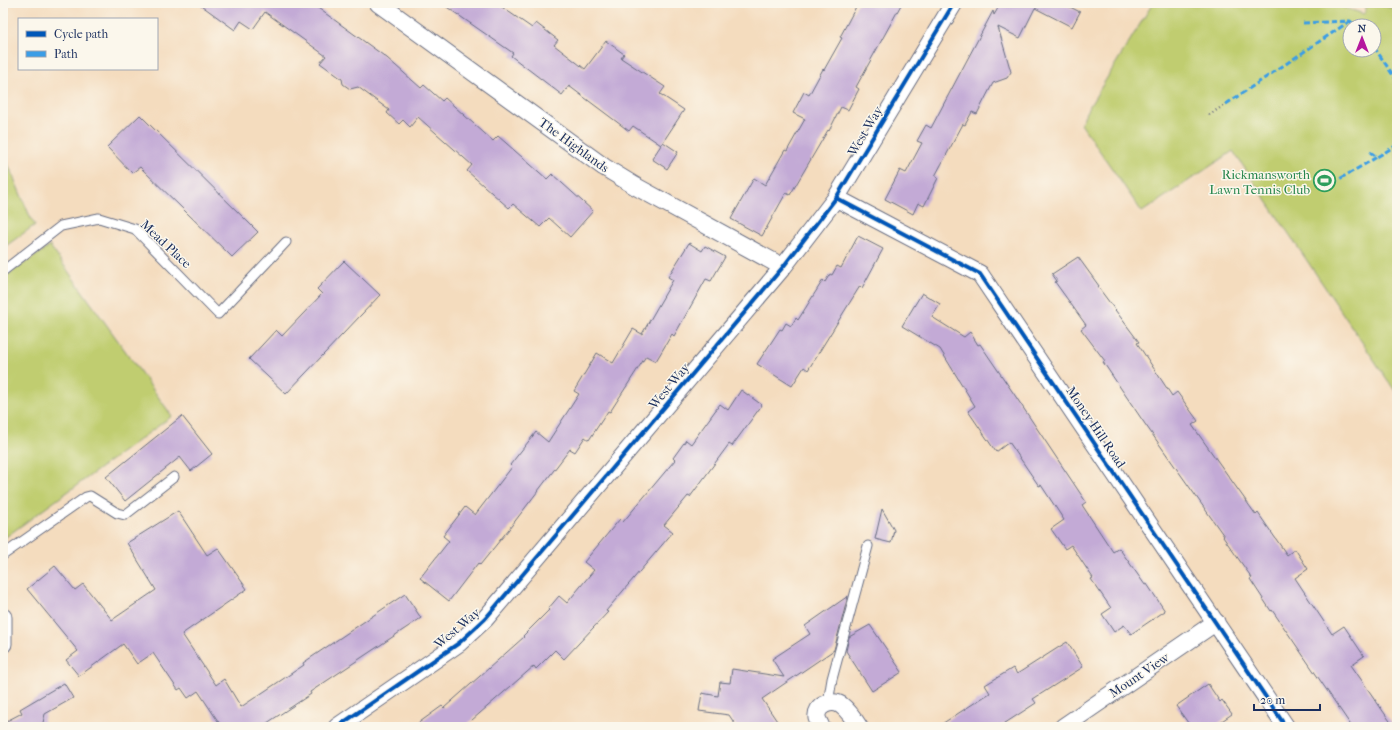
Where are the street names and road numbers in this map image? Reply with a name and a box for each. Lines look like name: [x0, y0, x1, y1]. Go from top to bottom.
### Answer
street label: West Way: [844, 103, 886, 159]
street label: The Highlands: [536, 115, 612, 176]
street label: Mead Place: [138, 217, 195, 272]
street label: West Way: [645, 359, 693, 413]
street label: Money Hill Road: [1063, 384, 1129, 471]
street label: West Way: [430, 604, 484, 652]
street label: Mount View: [1106, 649, 1172, 700]

